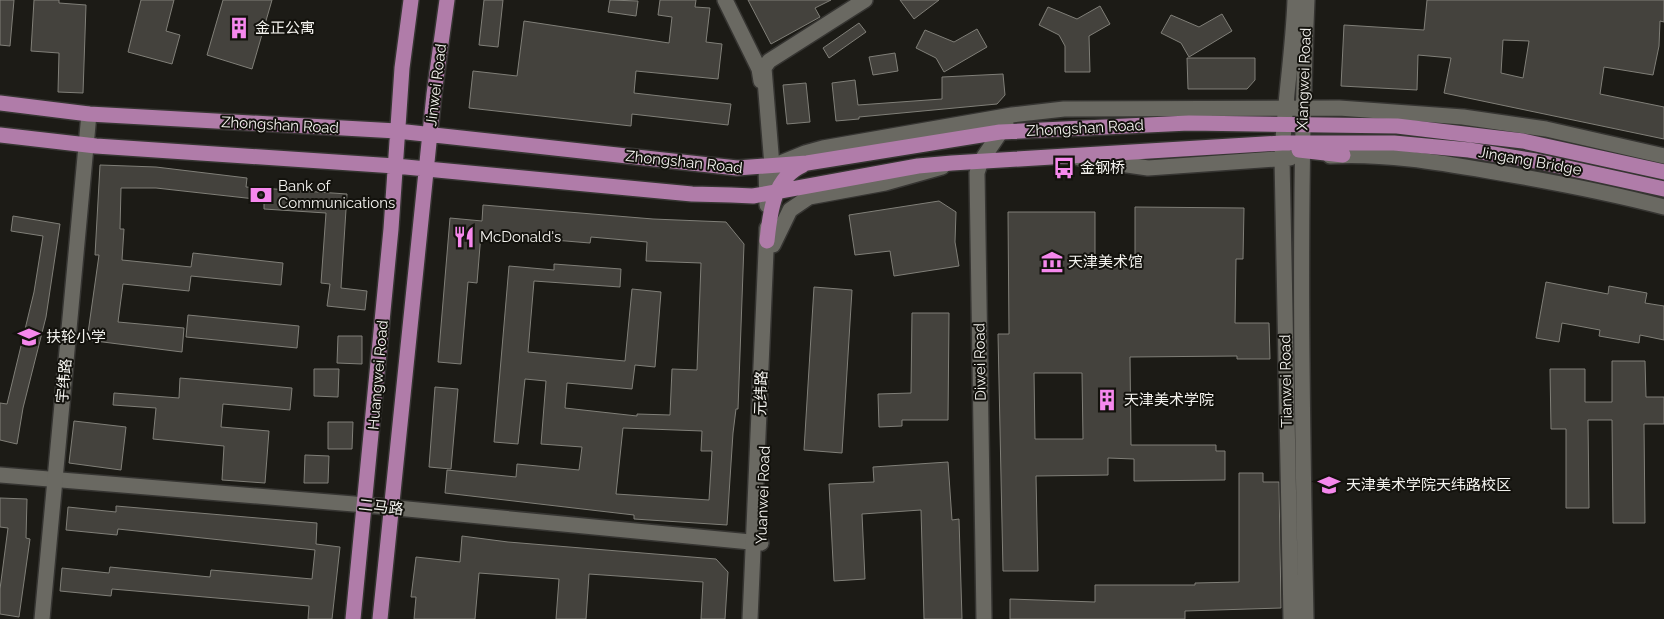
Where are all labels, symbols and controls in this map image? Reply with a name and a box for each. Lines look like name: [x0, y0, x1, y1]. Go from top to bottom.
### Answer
building icon: 金正公寓: [226, 15, 252, 41]
place label: 金正公寓: [255, 19, 315, 37]
street label: Xiangwei Road: [1293, 27, 1315, 131]
street label: Jinwei Road: [422, 43, 450, 127]
street label: Zhongshan Road: [221, 113, 339, 137]
street label: Zhongshan Road: [1026, 116, 1144, 140]
street label: Jingang Bridge: [1477, 143, 1583, 179]
street label: Zhongshan Road: [624, 147, 744, 177]
bus stop icon: 金钢桥: [1051, 155, 1077, 181]
place label: 金钢桥: [1080, 159, 1125, 177]
place label: Bank of Communications: [278, 177, 395, 212]
bank icon: Bank of Communications: [248, 182, 274, 208]
restaurant icon: McDonald's: [451, 224, 477, 250]
place label: McDonald's: [480, 228, 561, 246]
museum icon: 天津美术馆: [1039, 249, 1065, 275]
place label: 天津美术馆: [1068, 253, 1143, 271]
street label: Huangwei Road: [364, 319, 392, 431]
street label: Diwei Road: [970, 323, 990, 401]
school or university icon: 扶轮小学: [16, 324, 42, 350]
place label: 扶轮小学: [46, 328, 106, 346]
street label: Tianwei Road: [1276, 334, 1296, 428]
street label: 宇纬路: [53, 358, 75, 404]
street label: 元纬路: [751, 370, 771, 416]
building icon: 天津美术学院: [1094, 387, 1120, 413]
place label: 天津美术学院: [1124, 391, 1214, 409]
street label: Yuanwei Road: [752, 446, 774, 544]
school or university icon: 天津美术学院天纬路校区: [1316, 472, 1342, 498]
place label: 天津美术学院天纬路校区: [1346, 476, 1511, 494]
street label: 二马路: [358, 496, 404, 518]

